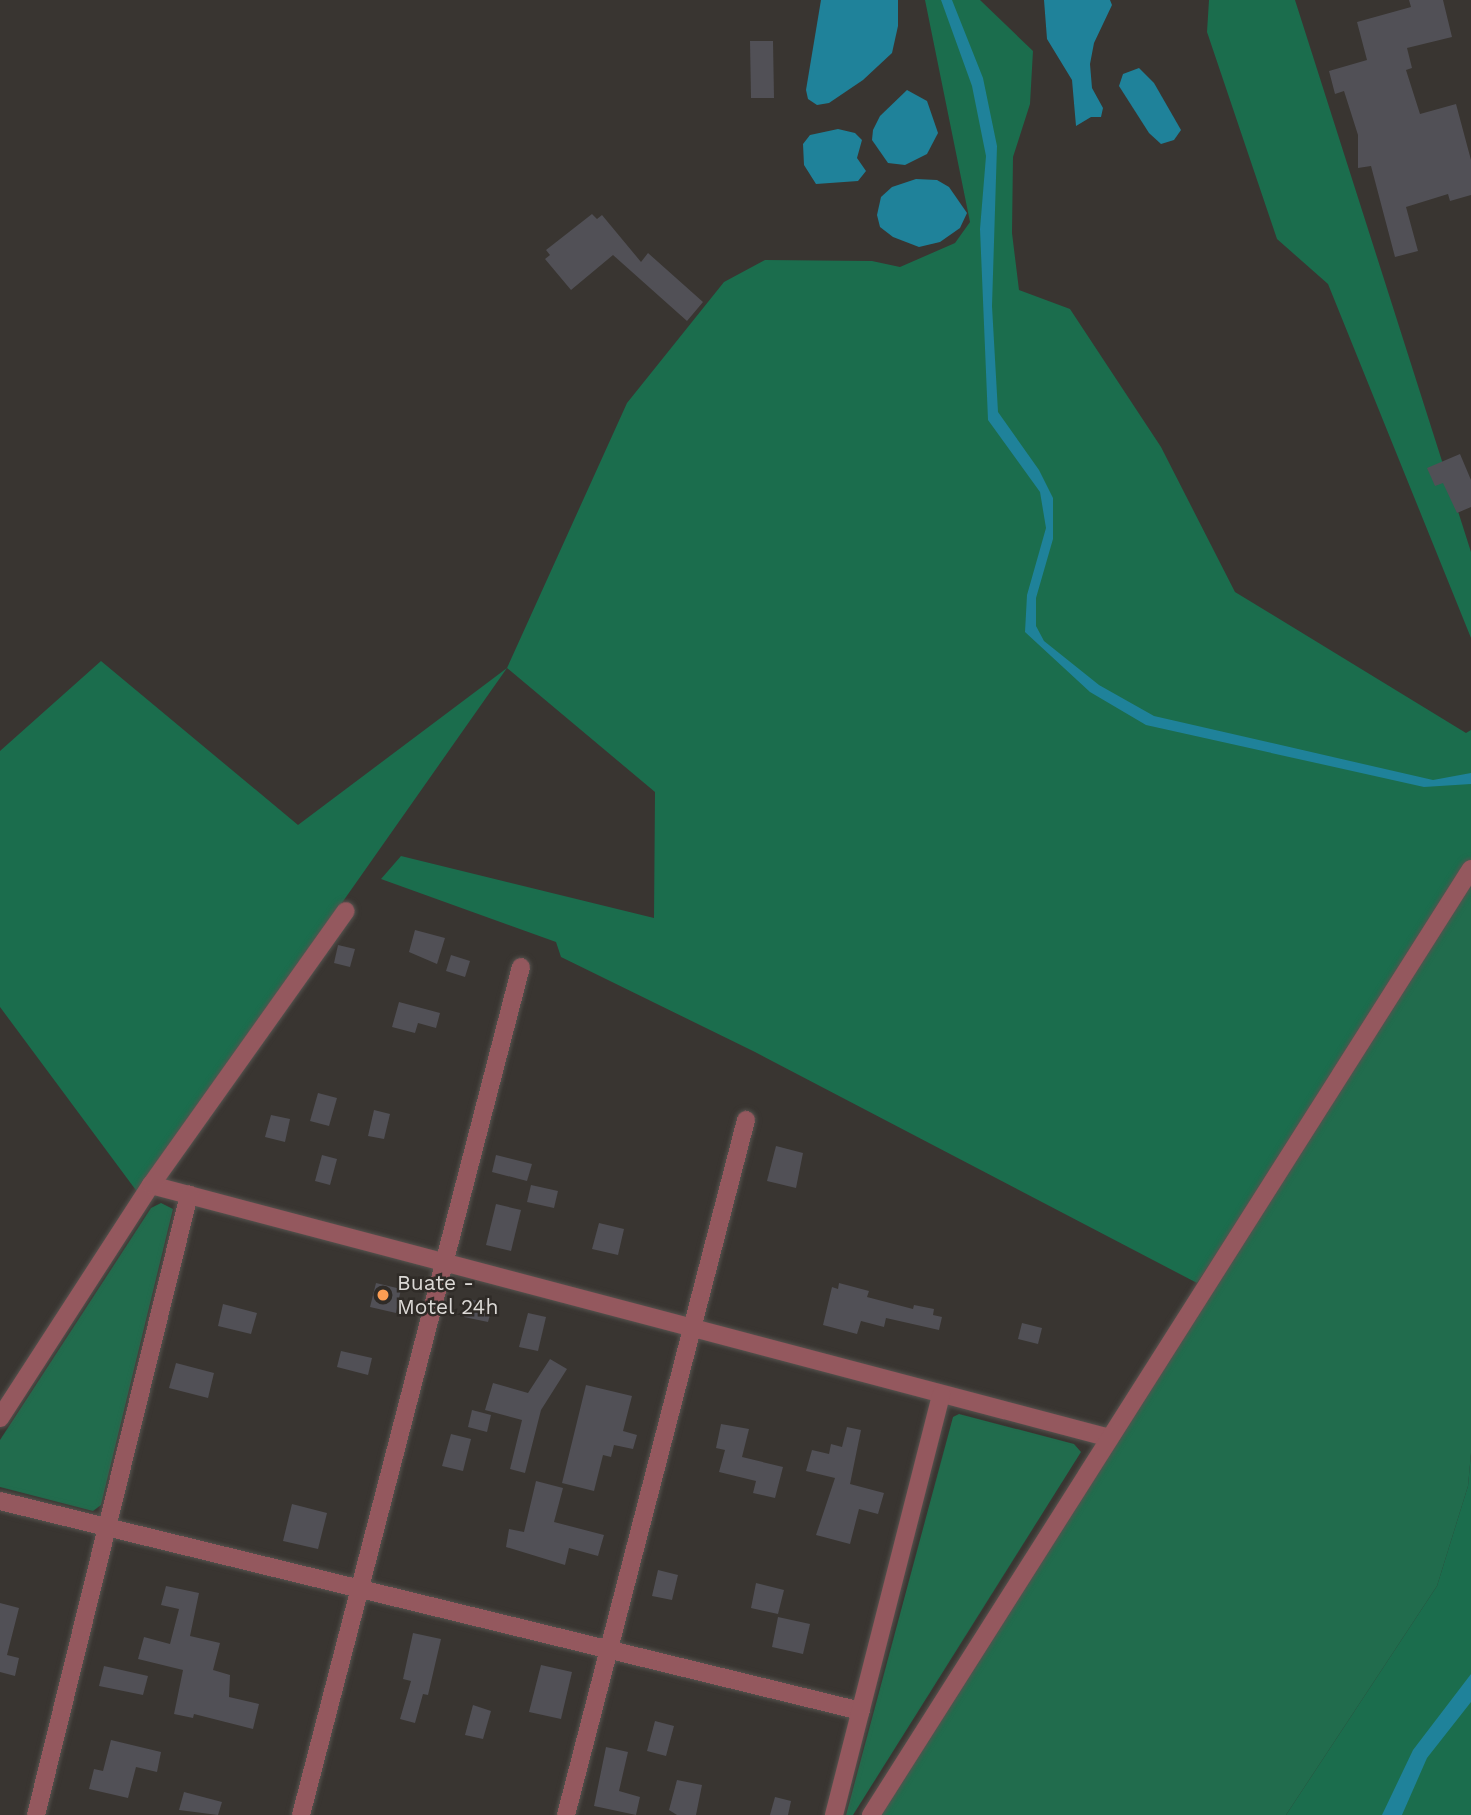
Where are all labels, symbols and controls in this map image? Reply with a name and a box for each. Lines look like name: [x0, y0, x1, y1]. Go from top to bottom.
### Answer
place label: Buate - Motel 24h: [397, 1270, 499, 1320]
marker: Buate - Motel 24h: [375, 1287, 391, 1303]

